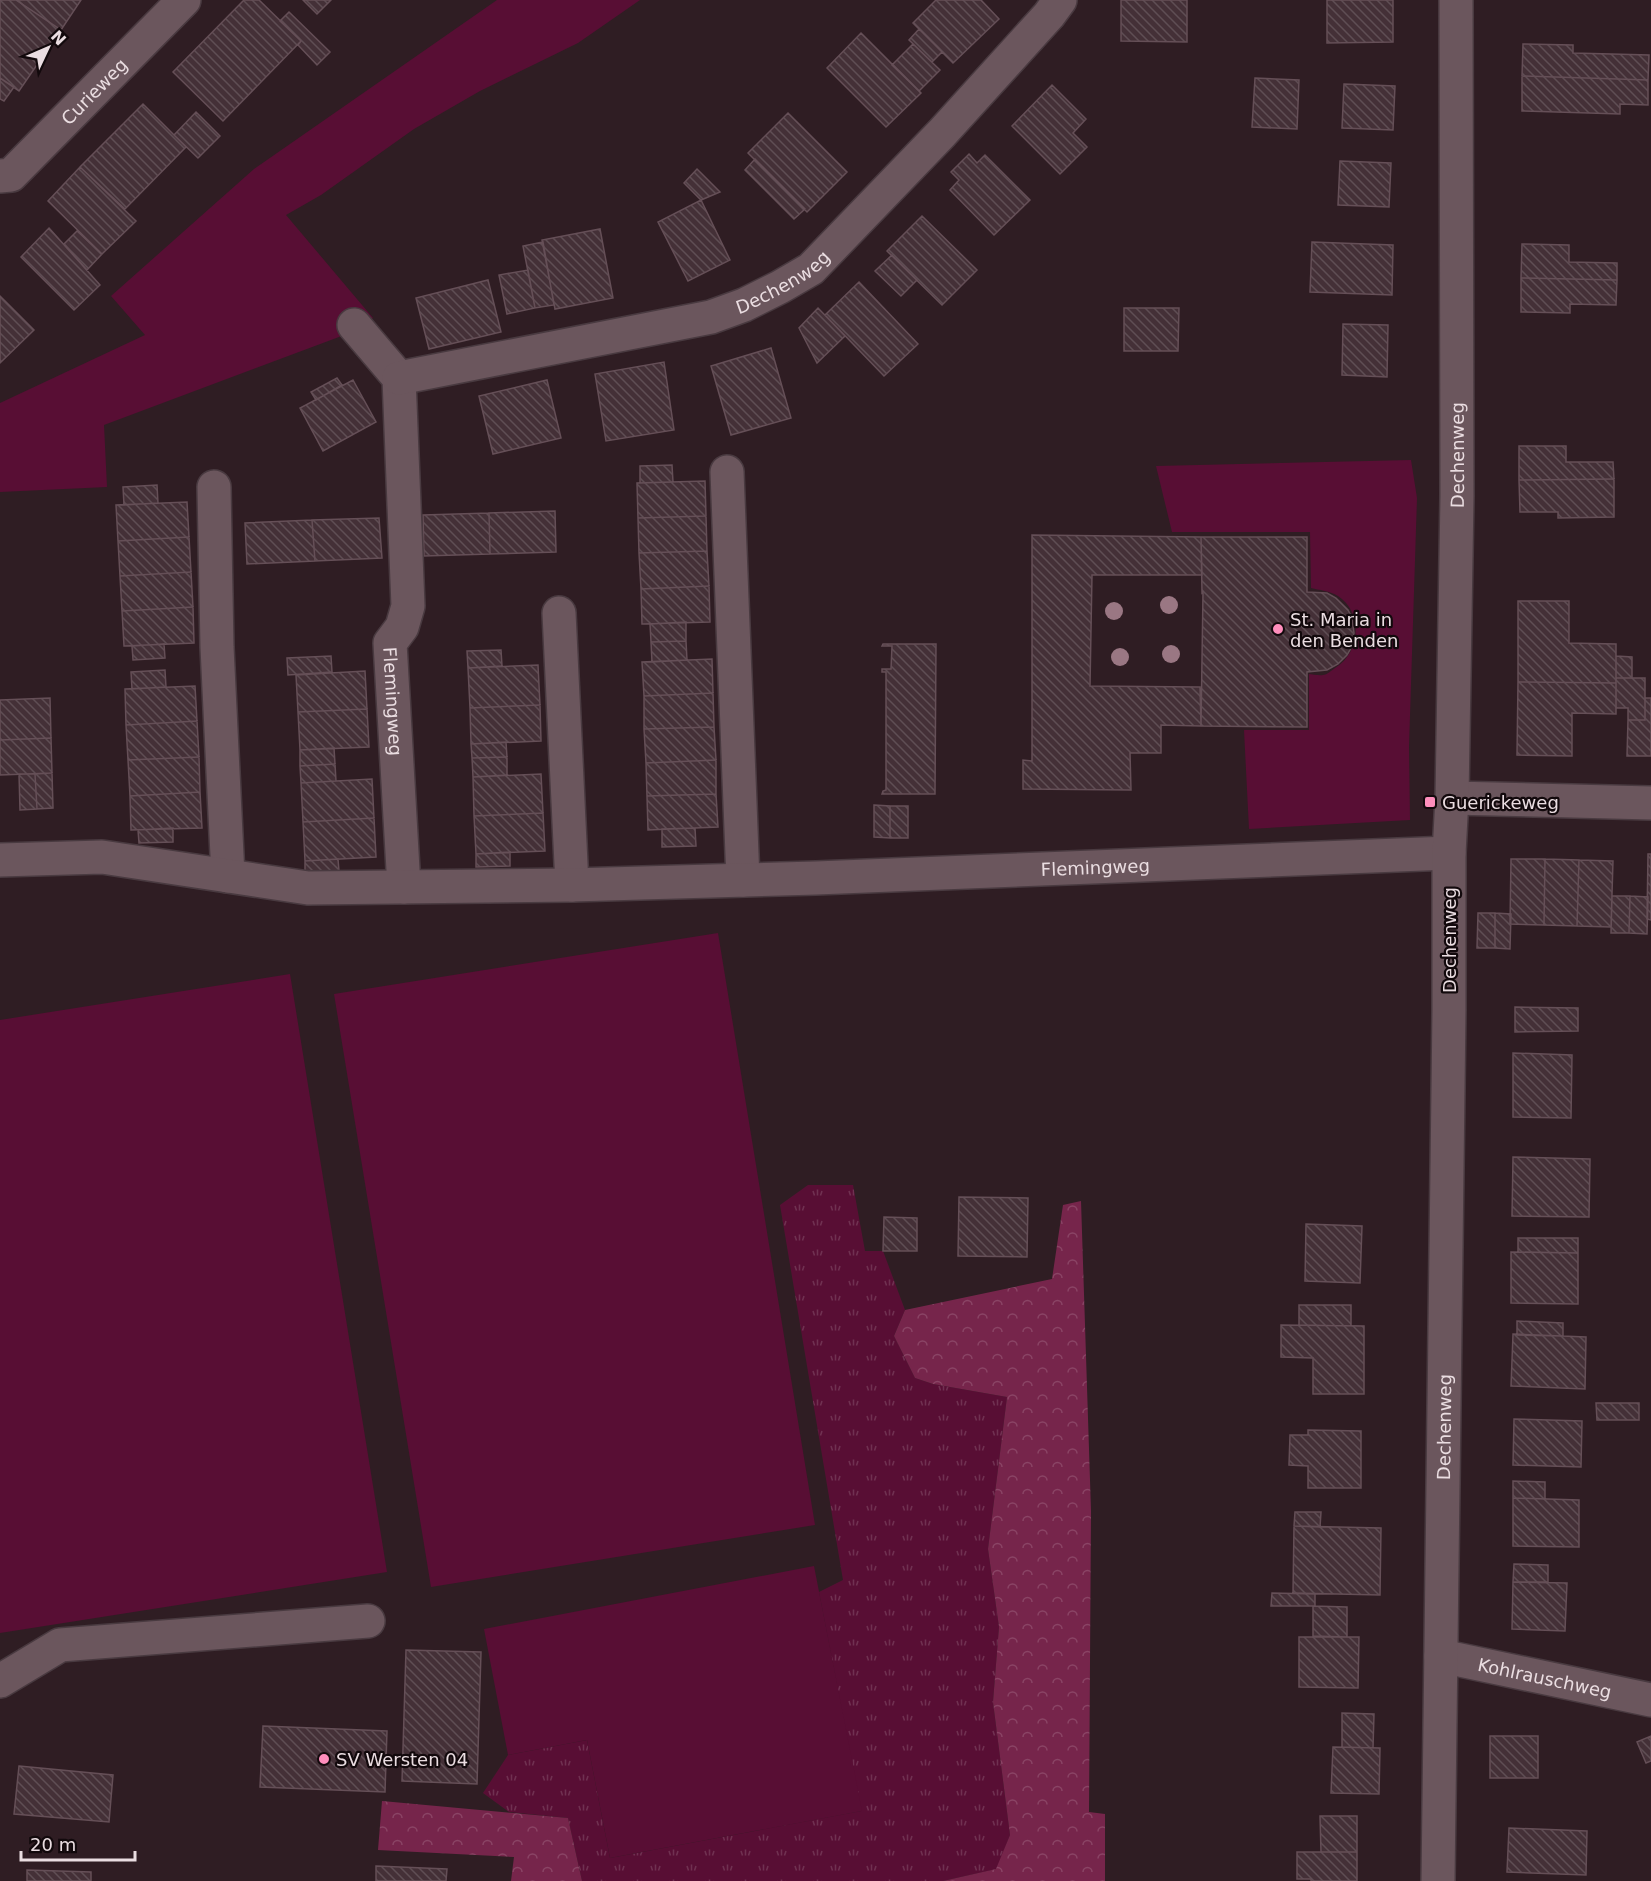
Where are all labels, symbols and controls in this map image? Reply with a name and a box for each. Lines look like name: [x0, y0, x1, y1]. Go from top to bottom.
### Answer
north arrow: [18, 18, 78, 78]
text: N: [47, 27, 70, 49]
street label: Curieweg: [57, 54, 131, 129]
street label: Dechenweg: [733, 246, 834, 318]
street label: Dechenweg: [1446, 402, 1468, 508]
place label: St. Maria in den Benden: [1290, 609, 1398, 651]
marker: St. Maria in den Benden: [1271, 622, 1285, 636]
street label: Flemingweg: [380, 646, 407, 756]
place label: Guerickeweg: [1442, 792, 1559, 813]
marker: Guerickeweg: [1423, 795, 1437, 809]
street label: Flemingweg: [1040, 854, 1150, 880]
street label: Dechenweg: [1439, 887, 1460, 993]
street label: Dechenweg: [1433, 1374, 1455, 1480]
street label: Kohlrauschweg: [1476, 1653, 1614, 1702]
place label: SV Wersten 04: [336, 1749, 468, 1770]
marker: SV Wersten 04: [317, 1752, 331, 1766]
scale bar: [21, 1824, 135, 1862]
text: 20 m: [30, 1834, 76, 1855]

